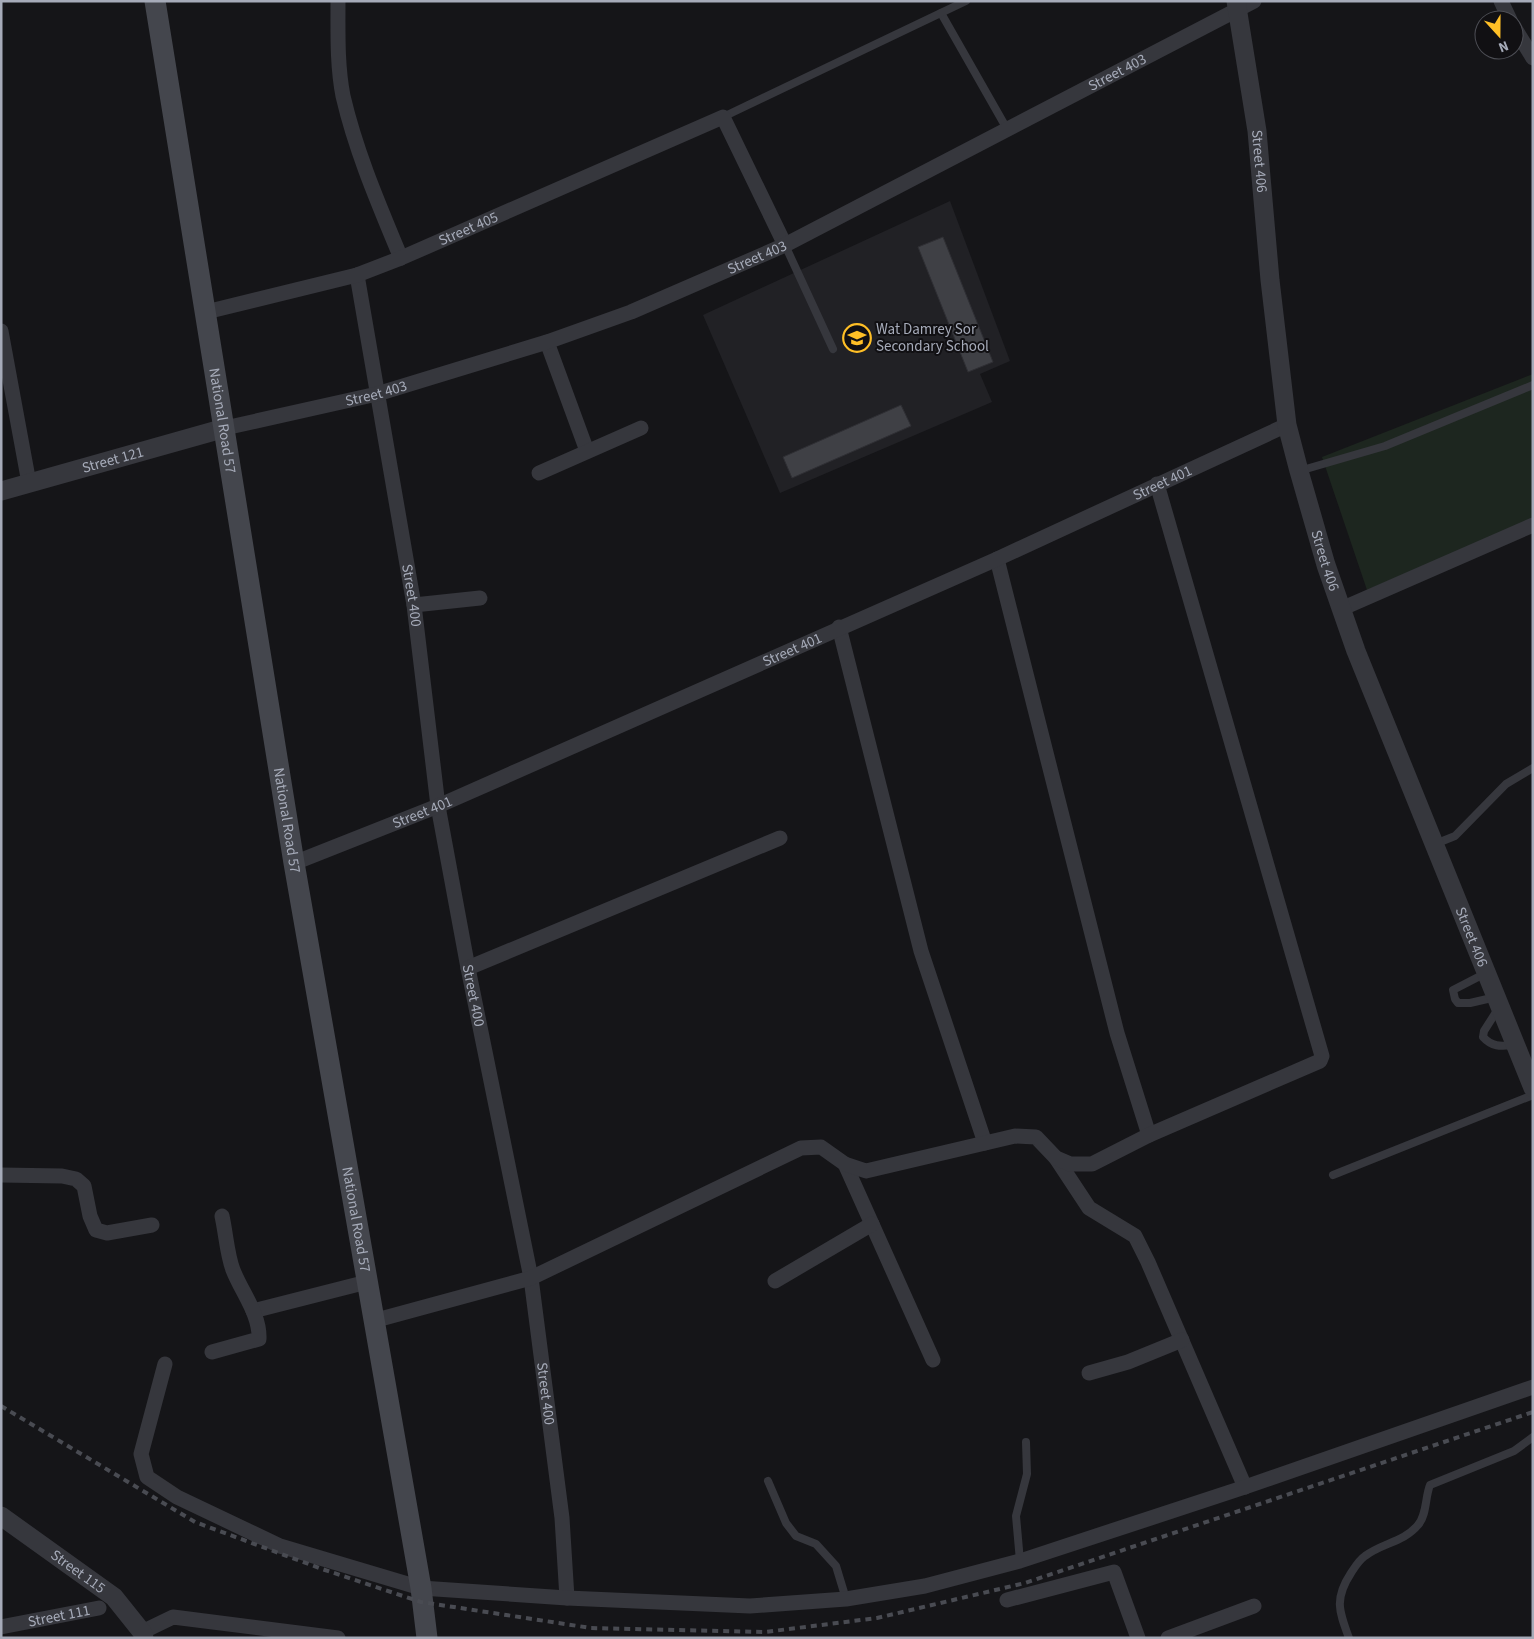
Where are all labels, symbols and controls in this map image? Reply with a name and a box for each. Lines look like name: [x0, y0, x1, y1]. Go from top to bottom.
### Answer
north arrow: [1474, 10, 1524, 60]
text: N: [1495, 35, 1511, 57]
street label: Street 403: [1084, 49, 1150, 97]
street label: Street 406: [1246, 129, 1272, 194]
street label: Street 405: [435, 207, 501, 251]
street label: Street 403: [724, 235, 790, 280]
place label: Wat Damrey Sor Secondary School: [876, 319, 989, 357]
school or university icon: Wat Damrey Sor Secondary School: [842, 323, 872, 353]
street label: National Road 57: [203, 366, 241, 475]
street label: Street 403: [343, 375, 410, 412]
street label: Street 121: [80, 441, 146, 479]
street label: Street 401: [1129, 460, 1195, 506]
street label: Street 406: [1305, 528, 1344, 594]
street label: Street 400: [396, 562, 426, 628]
street label: Street 401: [759, 628, 825, 672]
street label: National Road 57: [268, 766, 306, 875]
street label: Street 401: [389, 791, 456, 834]
street label: Street 406: [1450, 904, 1493, 970]
street label: Street 400: [457, 962, 490, 1028]
street label: National Road 57: [336, 1165, 376, 1274]
street label: Street 400: [531, 1361, 560, 1426]
street label: Street 115: [46, 1545, 110, 1599]
street label: Street 111: [26, 1600, 92, 1633]

